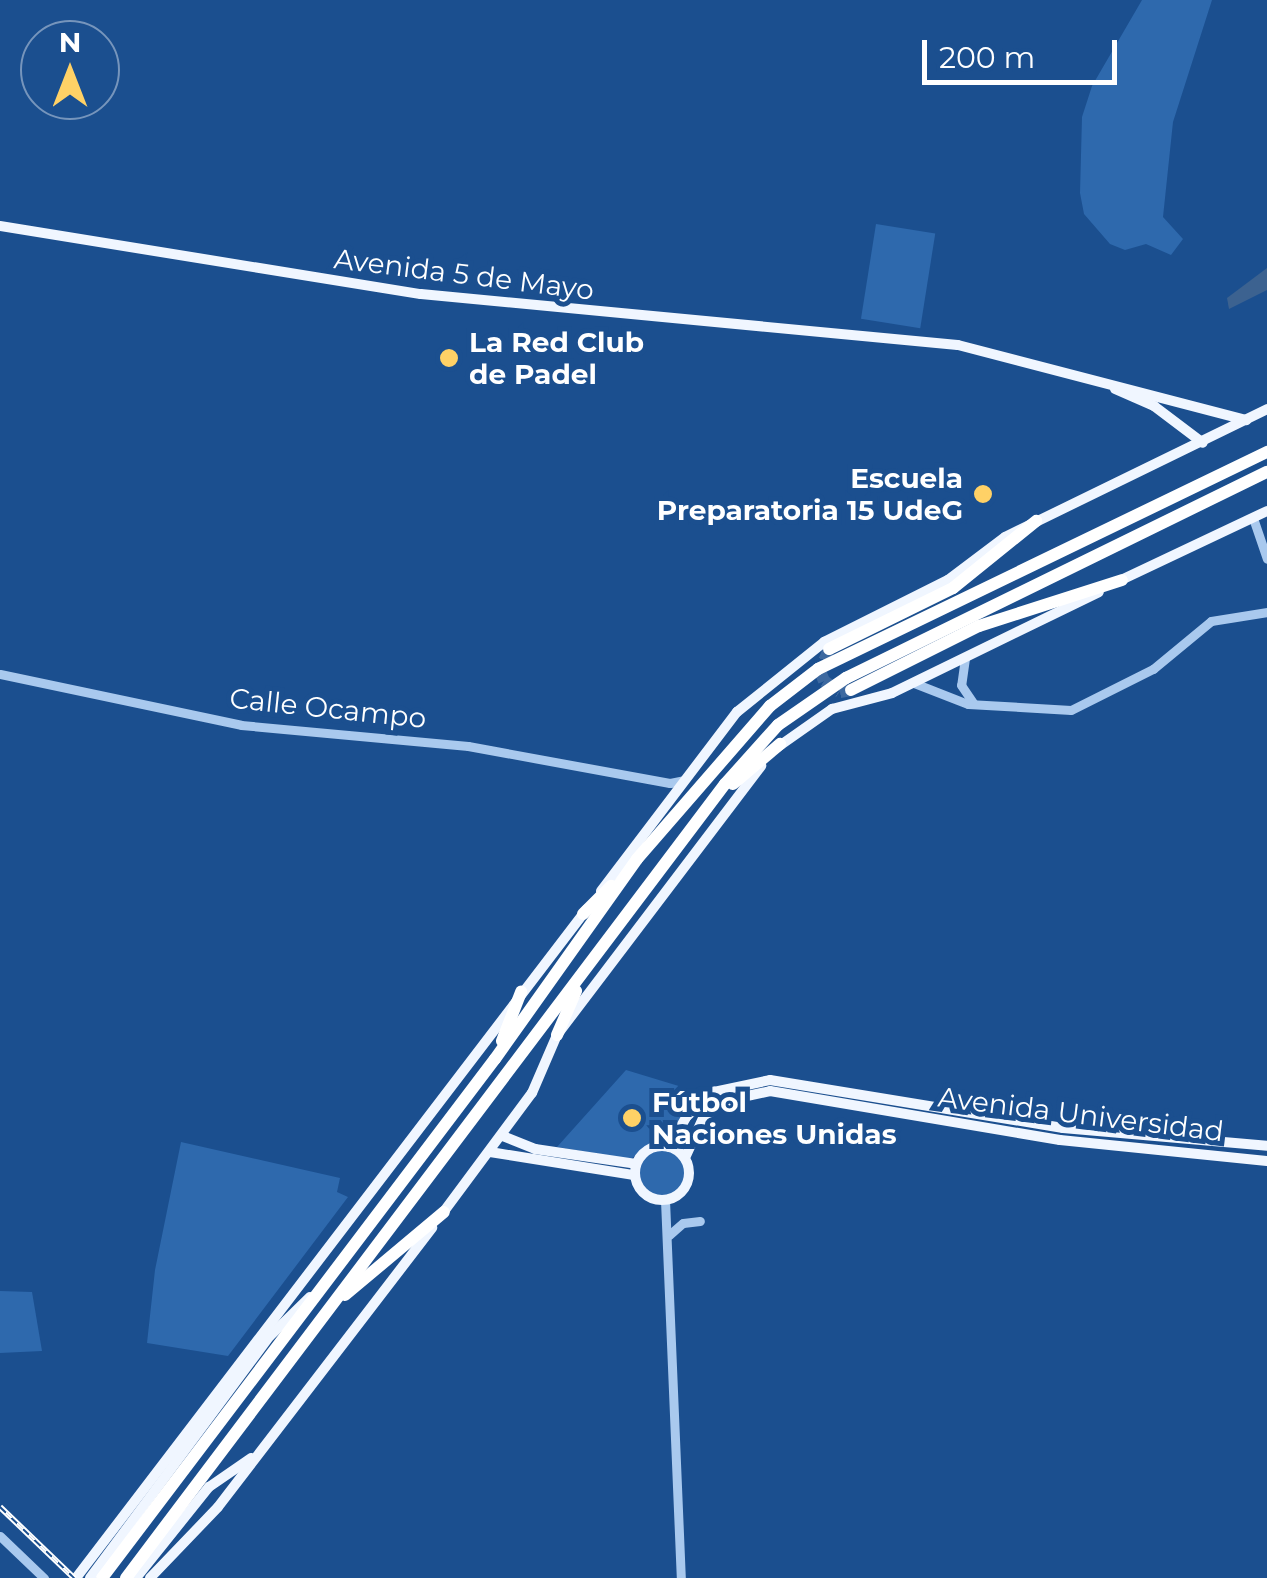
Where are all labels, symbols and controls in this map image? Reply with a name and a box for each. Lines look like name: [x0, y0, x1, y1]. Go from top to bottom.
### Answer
north arrow: [20, 20, 120, 120]
scale bar: [927, 20, 1122, 82]
text: N: [59, 25, 81, 59]
text: 200 m: [939, 39, 1035, 76]
street label: Avenida 5 de Mayo: [332, 241, 596, 307]
place label: La Red Club de Padel: [469, 325, 644, 391]
marker: La Red Club de Padel: [438, 347, 460, 369]
place label: Escuela Preparatoria 15 UdeG: [657, 461, 963, 527]
marker: Escuela Preparatoria 15 UdeG: [972, 483, 994, 505]
street label: Calle Ocampo: [228, 681, 428, 735]
street label: Avenida Universidad: [936, 1080, 1226, 1148]
place label: Fútbol Naciones Unidas: [652, 1085, 897, 1151]
marker: Fútbol Naciones Unidas: [621, 1107, 643, 1129]

